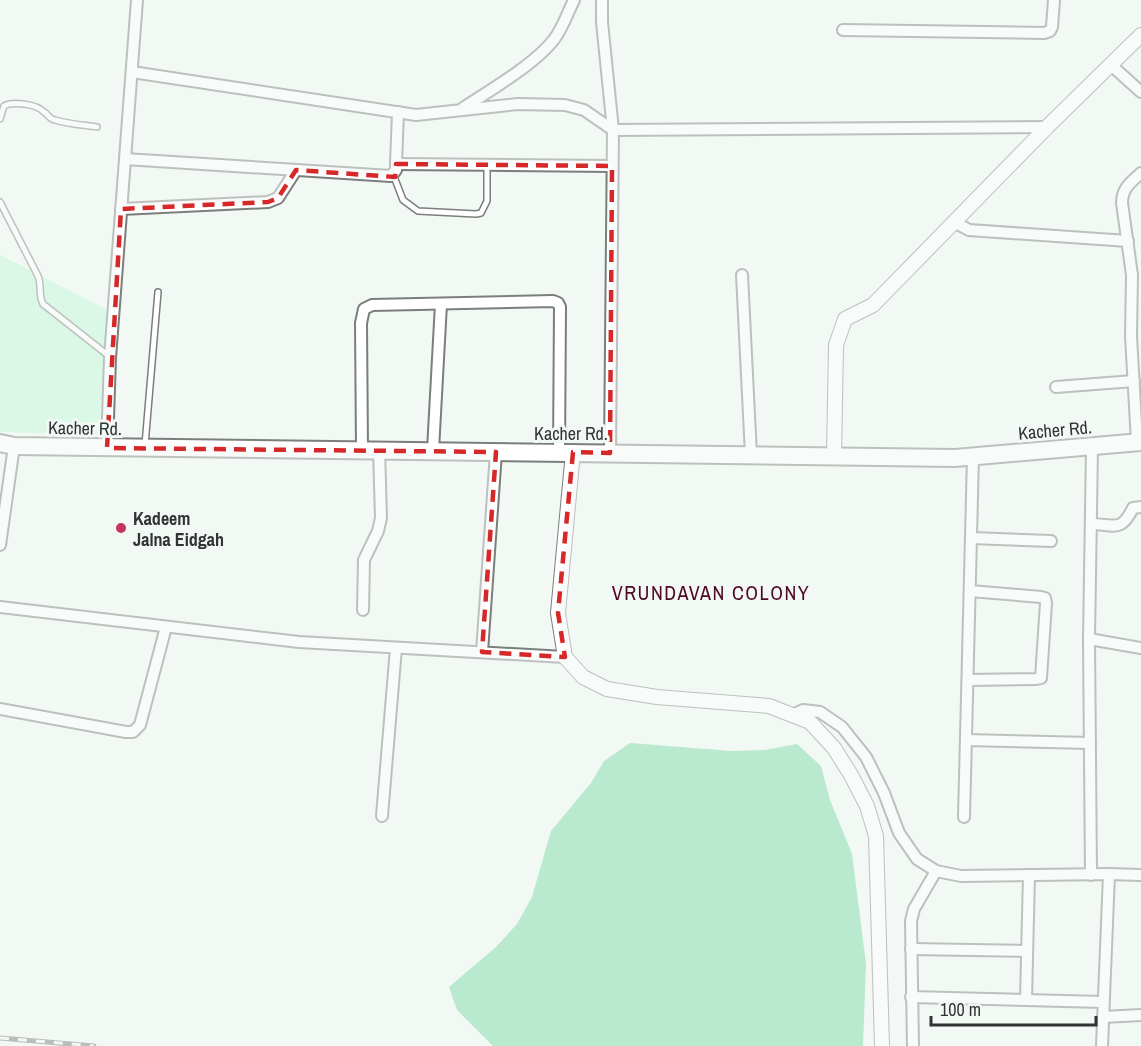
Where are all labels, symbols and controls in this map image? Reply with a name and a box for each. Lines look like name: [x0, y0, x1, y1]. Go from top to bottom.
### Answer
street label: Kacher Rd.: [1017, 414, 1093, 446]
street label: Kacher Rd.: [48, 415, 122, 441]
street label: Kacher Rd.: [534, 421, 608, 446]
place label: Kadeem Jalna Eidgah: [133, 506, 224, 552]
marker: Kadeem Jalna Eidgah: [114, 521, 128, 535]
district label: VRUNDAVAN COLONY: [612, 579, 810, 606]
scale bar: [931, 989, 1096, 1027]
text: 100 m: [940, 997, 981, 1022]

